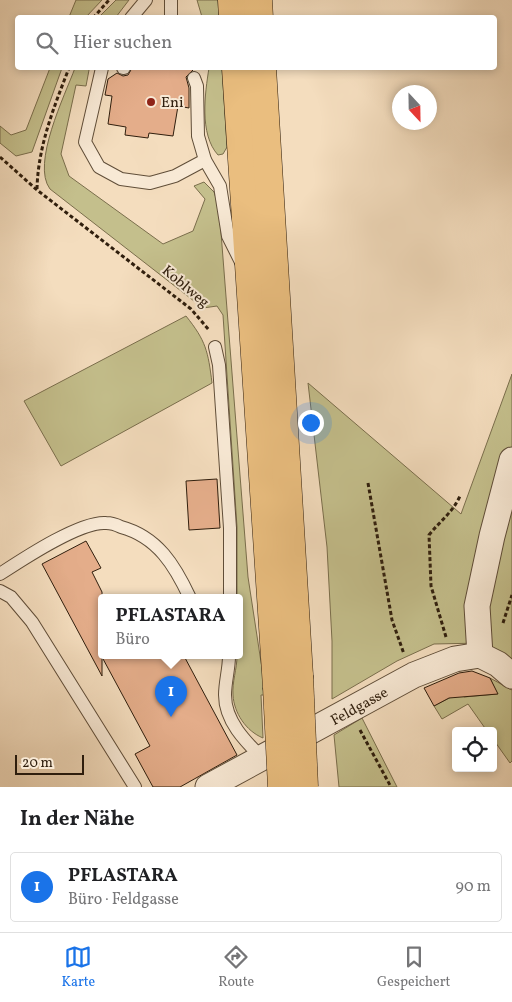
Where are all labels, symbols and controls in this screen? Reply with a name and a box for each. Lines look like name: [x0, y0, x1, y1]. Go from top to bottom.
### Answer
search box: [15, 15, 497, 70]
icon: search: [33, 29, 61, 57]
text: Hier suchen: [73, 30, 172, 56]
north arrow: [392, 85, 437, 130]
place label: Eni: [161, 93, 184, 114]
marker: Eni: [145, 96, 157, 108]
street label: Koblweg: [157, 261, 214, 313]
your location: [298, 410, 324, 436]
popup: [98, 594, 243, 659]
text: PFLASTARA: [116, 603, 225, 629]
text: Büro: [116, 629, 150, 651]
pin: 1: [155, 676, 187, 717]
street label: Feldgasse: [327, 683, 392, 732]
map controls: [452, 727, 497, 772]
button: locate: [452, 727, 497, 772]
scale bar: [15, 752, 84, 775]
text: 20 m: [22, 754, 53, 773]
text: In der Nähe: [20, 805, 135, 834]
text: PFLASTARA: [68, 863, 178, 889]
text: 1: [34, 876, 40, 898]
text: 90 m: [455, 876, 491, 898]
text: Büro · Feldgasse: [68, 889, 179, 911]
tab: Karte: [61, 943, 95, 992]
tab: Route: [218, 943, 254, 992]
tab: Gespeichert: [377, 943, 451, 992]

